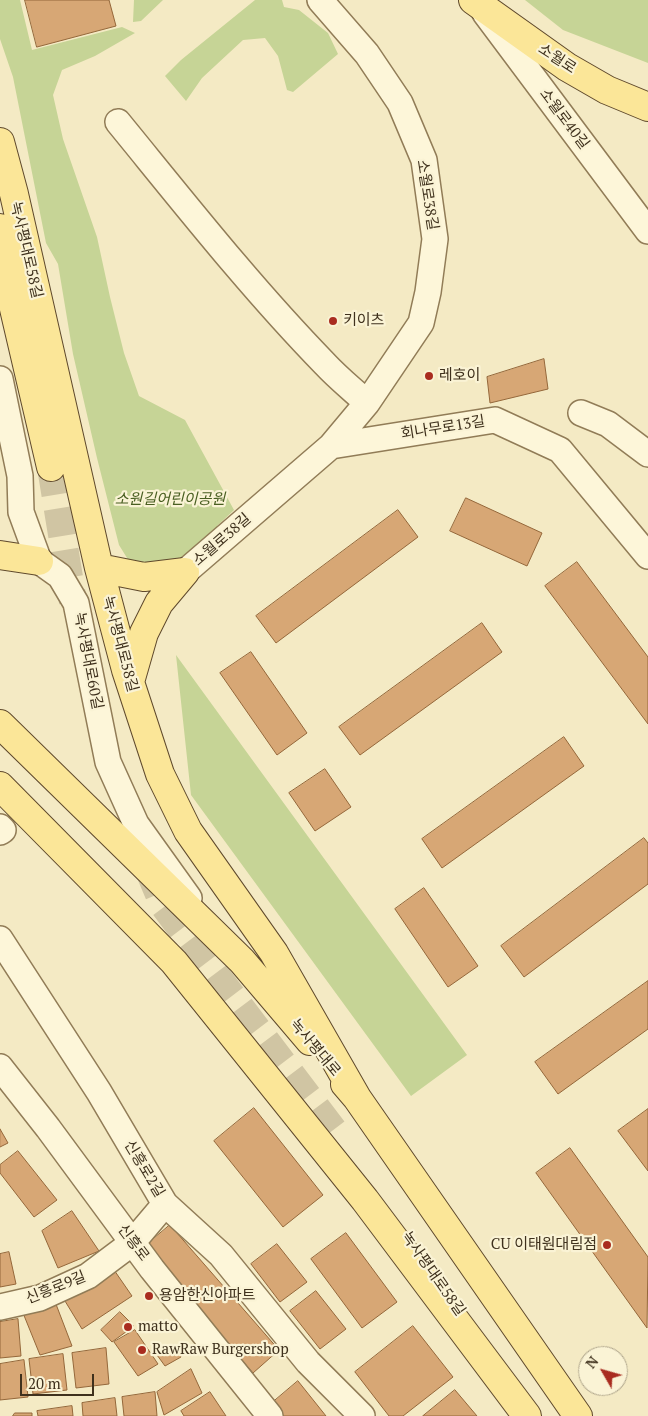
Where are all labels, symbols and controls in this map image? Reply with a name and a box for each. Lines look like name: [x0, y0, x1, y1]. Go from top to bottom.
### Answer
street label: 소월로: [535, 40, 579, 78]
street label: 소월로40길: [535, 85, 593, 153]
street label: 소월로38길: [413, 158, 441, 232]
street label: 녹사평대로58길: [6, 200, 46, 300]
place label: 키이츠: [343, 312, 384, 330]
marker: 키이츠: [327, 315, 339, 327]
place label: 레호이: [439, 367, 480, 385]
marker: 레호이: [423, 370, 435, 382]
street label: 회나무로13길: [400, 412, 486, 444]
park label: 소원길어린이공원: [115, 491, 225, 509]
street label: 소월로38길: [189, 510, 255, 570]
street label: 녹사평대로58길: [99, 594, 141, 694]
street label: 녹사평대로60길: [70, 611, 106, 711]
street label: 녹사평대로: [286, 1016, 344, 1080]
street label: 신흥로2길: [120, 1137, 168, 1201]
street label: 신흥로: [113, 1221, 153, 1265]
street label: 녹사평대로58길: [397, 1228, 469, 1320]
place label: CU 이태원대림점: [491, 1236, 597, 1254]
marker: CU 이태원대림점: [601, 1239, 613, 1251]
street label: 신흥로9길: [23, 1268, 89, 1308]
place label: 용암한신아파트: [159, 1287, 256, 1305]
marker: 용암한신아파트: [143, 1290, 155, 1302]
place label: matto: [138, 1318, 178, 1336]
marker: matto: [122, 1321, 134, 1333]
place label: RawRaw Burgershop: [152, 1341, 289, 1359]
marker: RawRaw Burgershop: [136, 1344, 148, 1356]
north arrow: [578, 1346, 628, 1396]
text: N: [581, 1352, 602, 1372]
scale bar: [22, 1364, 96, 1396]
text: 20 m: [28, 1373, 61, 1393]

